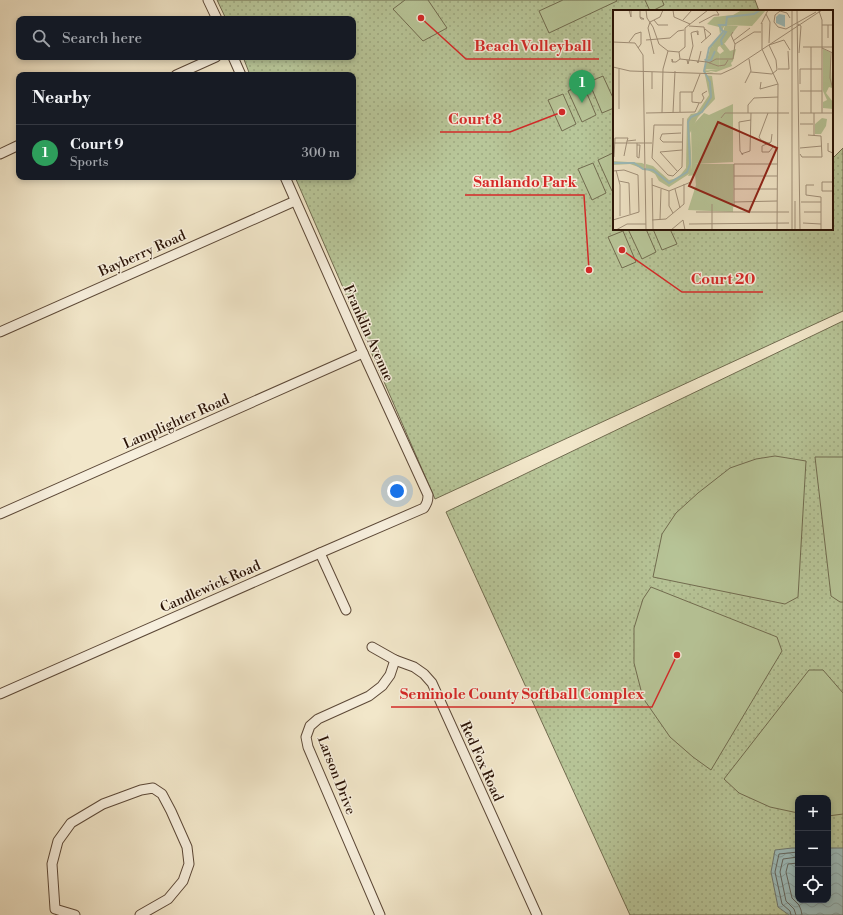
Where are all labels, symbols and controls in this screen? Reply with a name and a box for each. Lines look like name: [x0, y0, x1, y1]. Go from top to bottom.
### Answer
inset map: [613, 10, 833, 230]
search box: [16, 16, 356, 60]
icon: search: [30, 27, 52, 49]
text: Search here: [62, 29, 142, 48]
callout: Beach Volleyball: [466, 32, 599, 59]
text: Beach Volleyball: [474, 37, 592, 56]
pin: 1: [569, 70, 595, 103]
text: Nearby: [32, 87, 91, 109]
callout: Court 8: [440, 105, 510, 132]
text: Court 8: [448, 110, 502, 129]
text: Court 9: [70, 135, 124, 154]
text: 1: [42, 145, 48, 161]
text: 300 m: [302, 145, 340, 161]
text: Sports: [70, 154, 109, 170]
callout: Sanlando Park: [465, 168, 584, 195]
text: Sanlando Park: [473, 173, 577, 192]
street label: Bayberry Road: [95, 227, 189, 282]
callout: Court 20: [682, 265, 763, 292]
text: Court 20: [691, 270, 755, 289]
street label: Franklin Avenue: [339, 282, 397, 385]
street label: Lamplighter Road: [121, 390, 232, 453]
your location: [387, 481, 407, 501]
street label: Candlewick Road: [157, 557, 264, 617]
callout: Seminole County Softball Complex: [391, 680, 652, 707]
text: Seminole County Softball Complex: [400, 685, 645, 704]
street label: Red Fox Road: [455, 719, 507, 804]
street label: Larson Drive: [313, 733, 359, 817]
map controls: [795, 795, 831, 903]
button: +: [795, 795, 831, 831]
button: −: [795, 831, 831, 867]
button: locate: [795, 867, 831, 903]

